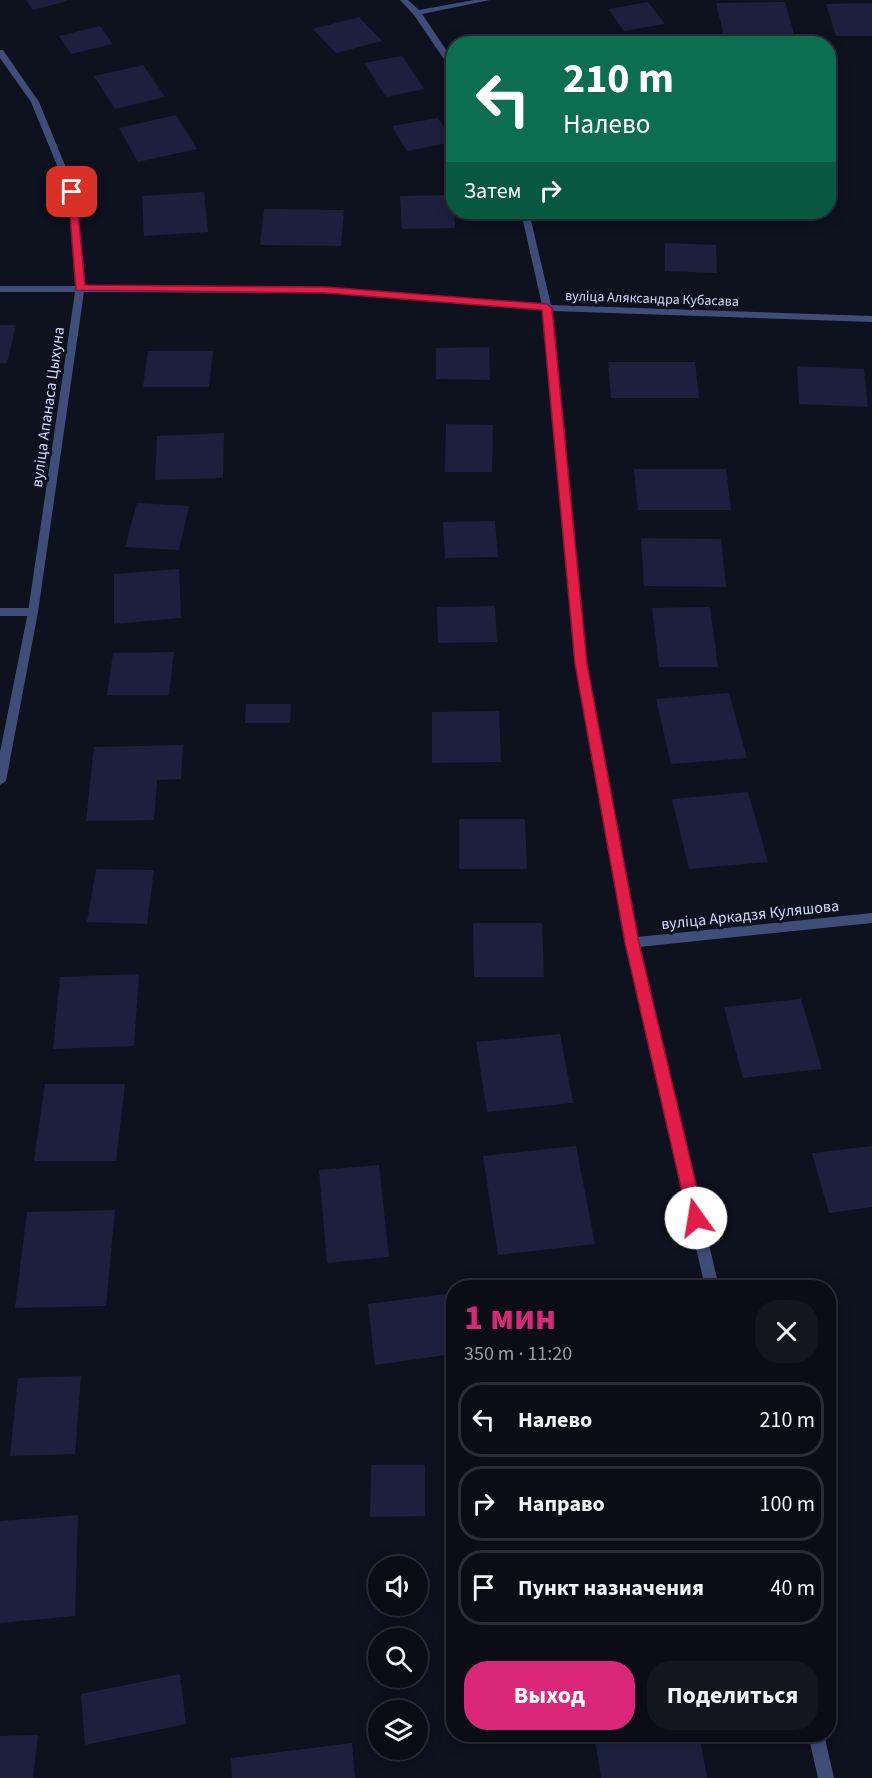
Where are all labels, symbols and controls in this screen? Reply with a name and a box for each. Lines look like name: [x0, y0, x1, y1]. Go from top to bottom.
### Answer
text: 210 m: [563, 49, 674, 109]
icon: left: [464, 60, 542, 138]
text: Налево: [563, 105, 650, 144]
pin: [46, 166, 97, 217]
icon: right: [534, 174, 567, 207]
icon: arrive: [55, 175, 88, 208]
text: Затем: [464, 175, 522, 207]
street label: вуліца Аляксандра Кубасава: [565, 286, 739, 312]
street label: вуліца Апанаса Цыхуна: [26, 325, 70, 489]
street label: вуліца Аркадзя Куляшова: [660, 895, 840, 935]
position arrow: [664, 1186, 728, 1250]
text: 1 мин: [464, 1292, 556, 1343]
button: close: [755, 1300, 818, 1363]
text: 350 m · 11:20: [464, 1340, 572, 1368]
icon: left: [467, 1403, 500, 1436]
text: Налево: [518, 1404, 592, 1436]
text: 210 m: [760, 1404, 815, 1436]
icon: right: [467, 1487, 500, 1520]
text: Направо: [518, 1488, 605, 1520]
text: 100 m: [760, 1488, 815, 1520]
map controls: [368, 1556, 428, 1760]
button: sound: [368, 1556, 428, 1616]
icon: arrive: [467, 1571, 500, 1604]
text: Пункт назначения: [518, 1572, 704, 1604]
text: 40 m: [770, 1572, 815, 1604]
button: search: [368, 1628, 428, 1688]
button: Выход: [464, 1661, 635, 1730]
button: Поделиться: [647, 1661, 818, 1730]
button: layers: [368, 1700, 428, 1760]

